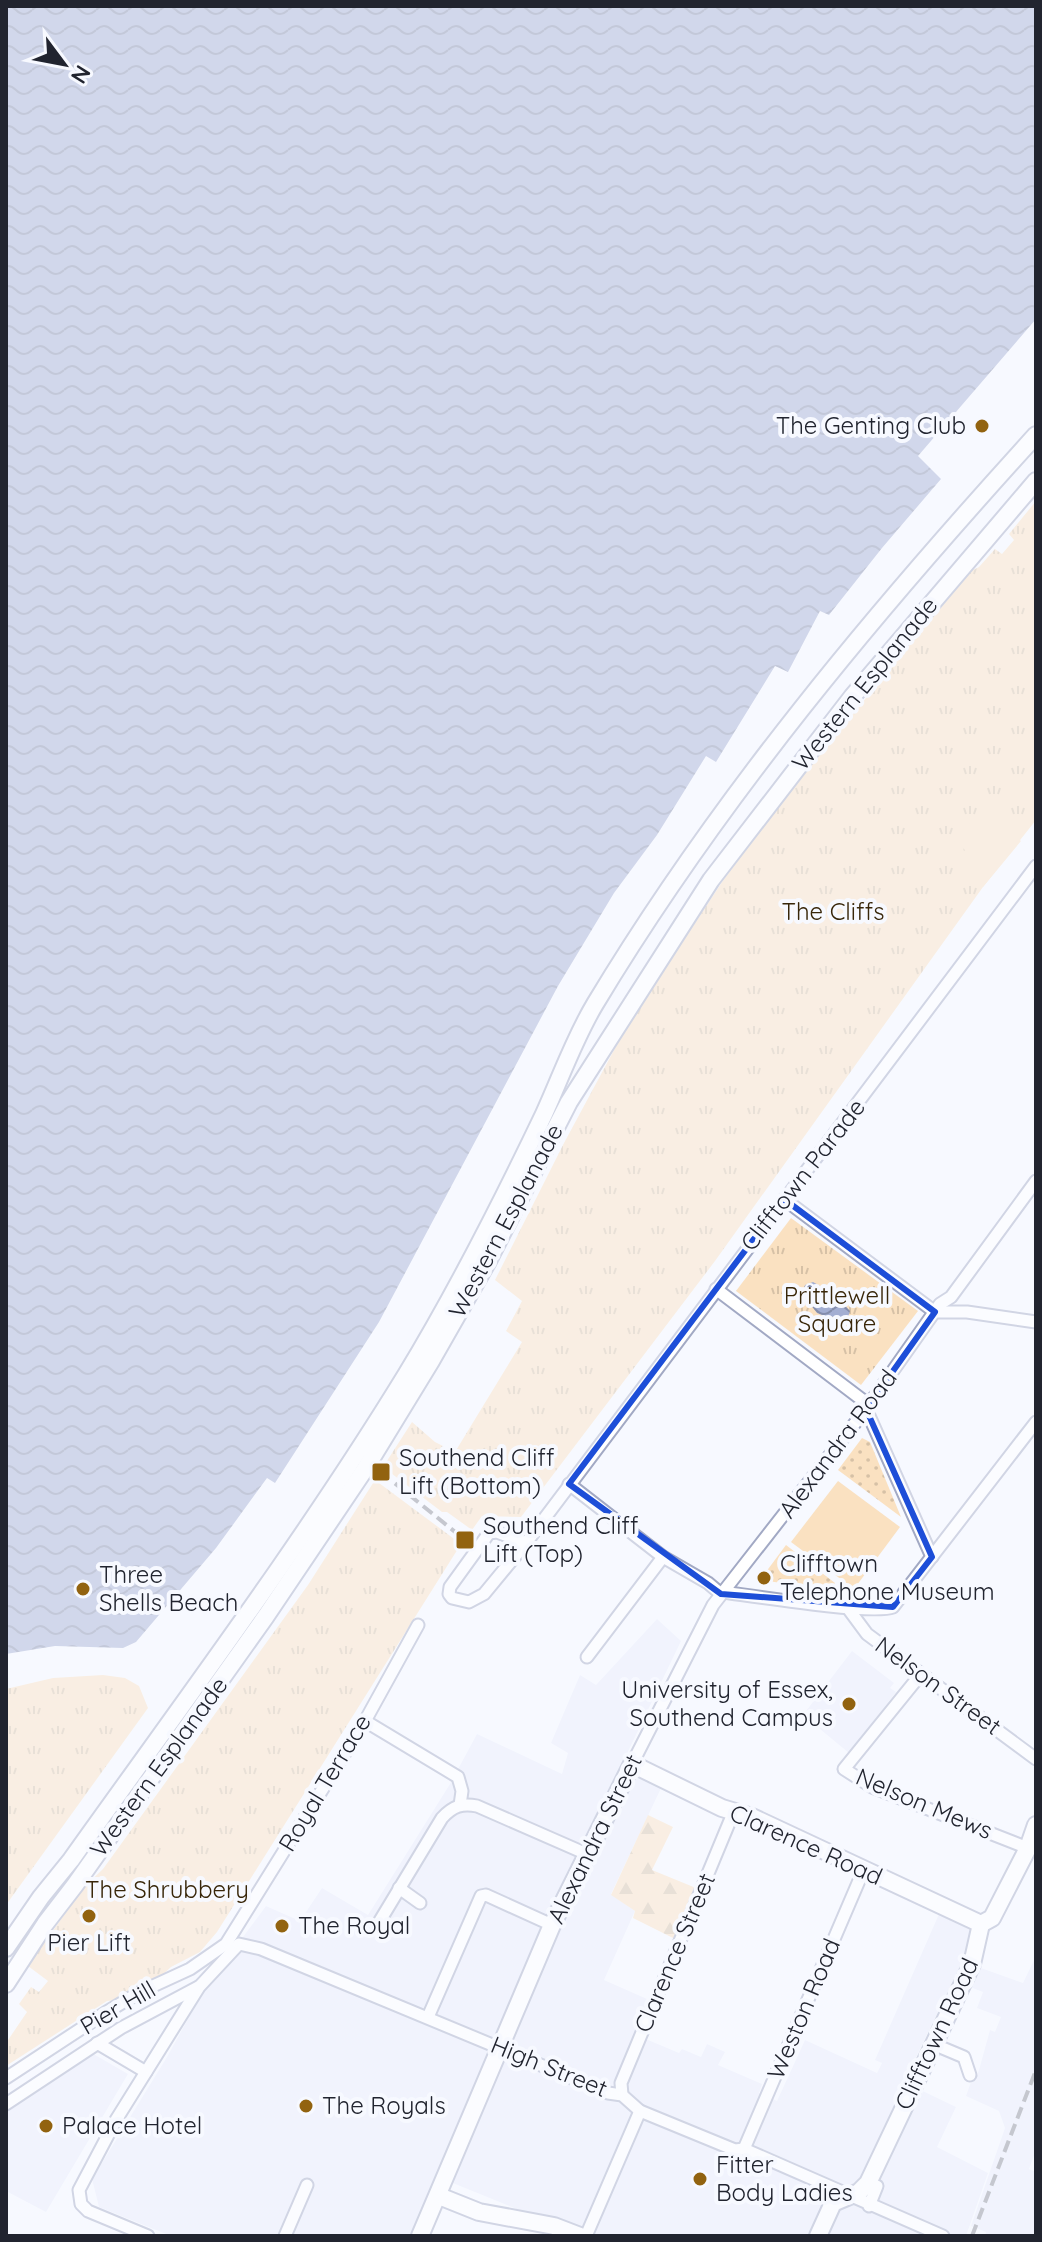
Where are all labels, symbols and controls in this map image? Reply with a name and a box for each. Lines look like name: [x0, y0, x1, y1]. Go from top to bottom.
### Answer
north arrow: [24, 24, 104, 104]
text: N: [65, 60, 97, 89]
place label: The Genting Club: [776, 410, 966, 440]
marker: The Genting Club: [973, 417, 991, 435]
street label: Western Esplanade: [785, 590, 944, 776]
park label: The Cliffs: [781, 896, 885, 926]
street label: Clifftown Parade: [733, 1092, 871, 1256]
street label: Western Esplanade: [441, 1119, 569, 1322]
park label: Prittlewell Square: [784, 1280, 890, 1338]
street label: Alexandra Road: [772, 1363, 903, 1524]
place label: Southend Cliff Lift (Bottom): [399, 1442, 555, 1500]
marker: Southend Cliff Lift (Bottom): [370, 1461, 392, 1483]
place label: Southend Cliff Lift (Top): [483, 1510, 639, 1568]
marker: Southend Cliff Lift (Top): [454, 1529, 476, 1551]
place label: Clifftown Telephone Museum: [780, 1548, 995, 1606]
place label: Three Shells Beach: [99, 1559, 238, 1617]
marker: Clifftown Telephone Museum: [755, 1569, 773, 1587]
marker: Three Shells Beach: [74, 1580, 92, 1598]
street label: Nelson Street: [870, 1629, 1007, 1741]
street label: Western Esplanade: [83, 1671, 233, 1862]
place label: University of Essex, Southend Campus: [621, 1674, 833, 1732]
marker: University of Essex, Southend Campus: [840, 1695, 858, 1713]
street label: Royal Terrace: [271, 1708, 377, 1856]
street label: Alexandra Street: [540, 1749, 648, 1928]
street label: Nelson Mews: [852, 1761, 997, 1845]
street label: Clarence Road: [725, 1797, 887, 1891]
street label: Clarence Street: [627, 1868, 721, 2037]
park label: The Shrubbery: [85, 1874, 249, 1904]
marker: Pier Lift: [80, 1907, 98, 1925]
place label: The Royal: [298, 1910, 410, 1940]
marker: The Royal: [273, 1917, 291, 1935]
place label: Pier Lift: [47, 1927, 131, 1957]
street label: Weston Road: [760, 1934, 846, 2084]
street label: Clifftown Road: [888, 1953, 984, 2114]
street label: Pier Hill: [74, 1974, 161, 2041]
street label: High Street: [487, 2029, 612, 2103]
place label: The Royals: [322, 2090, 446, 2120]
marker: The Royals: [297, 2097, 315, 2115]
place label: Palace Hotel: [62, 2110, 202, 2140]
marker: Palace Hotel: [37, 2117, 55, 2135]
place label: Fitter Body Ladies: [716, 2149, 853, 2207]
marker: Fitter Body Ladies: [691, 2170, 709, 2188]

